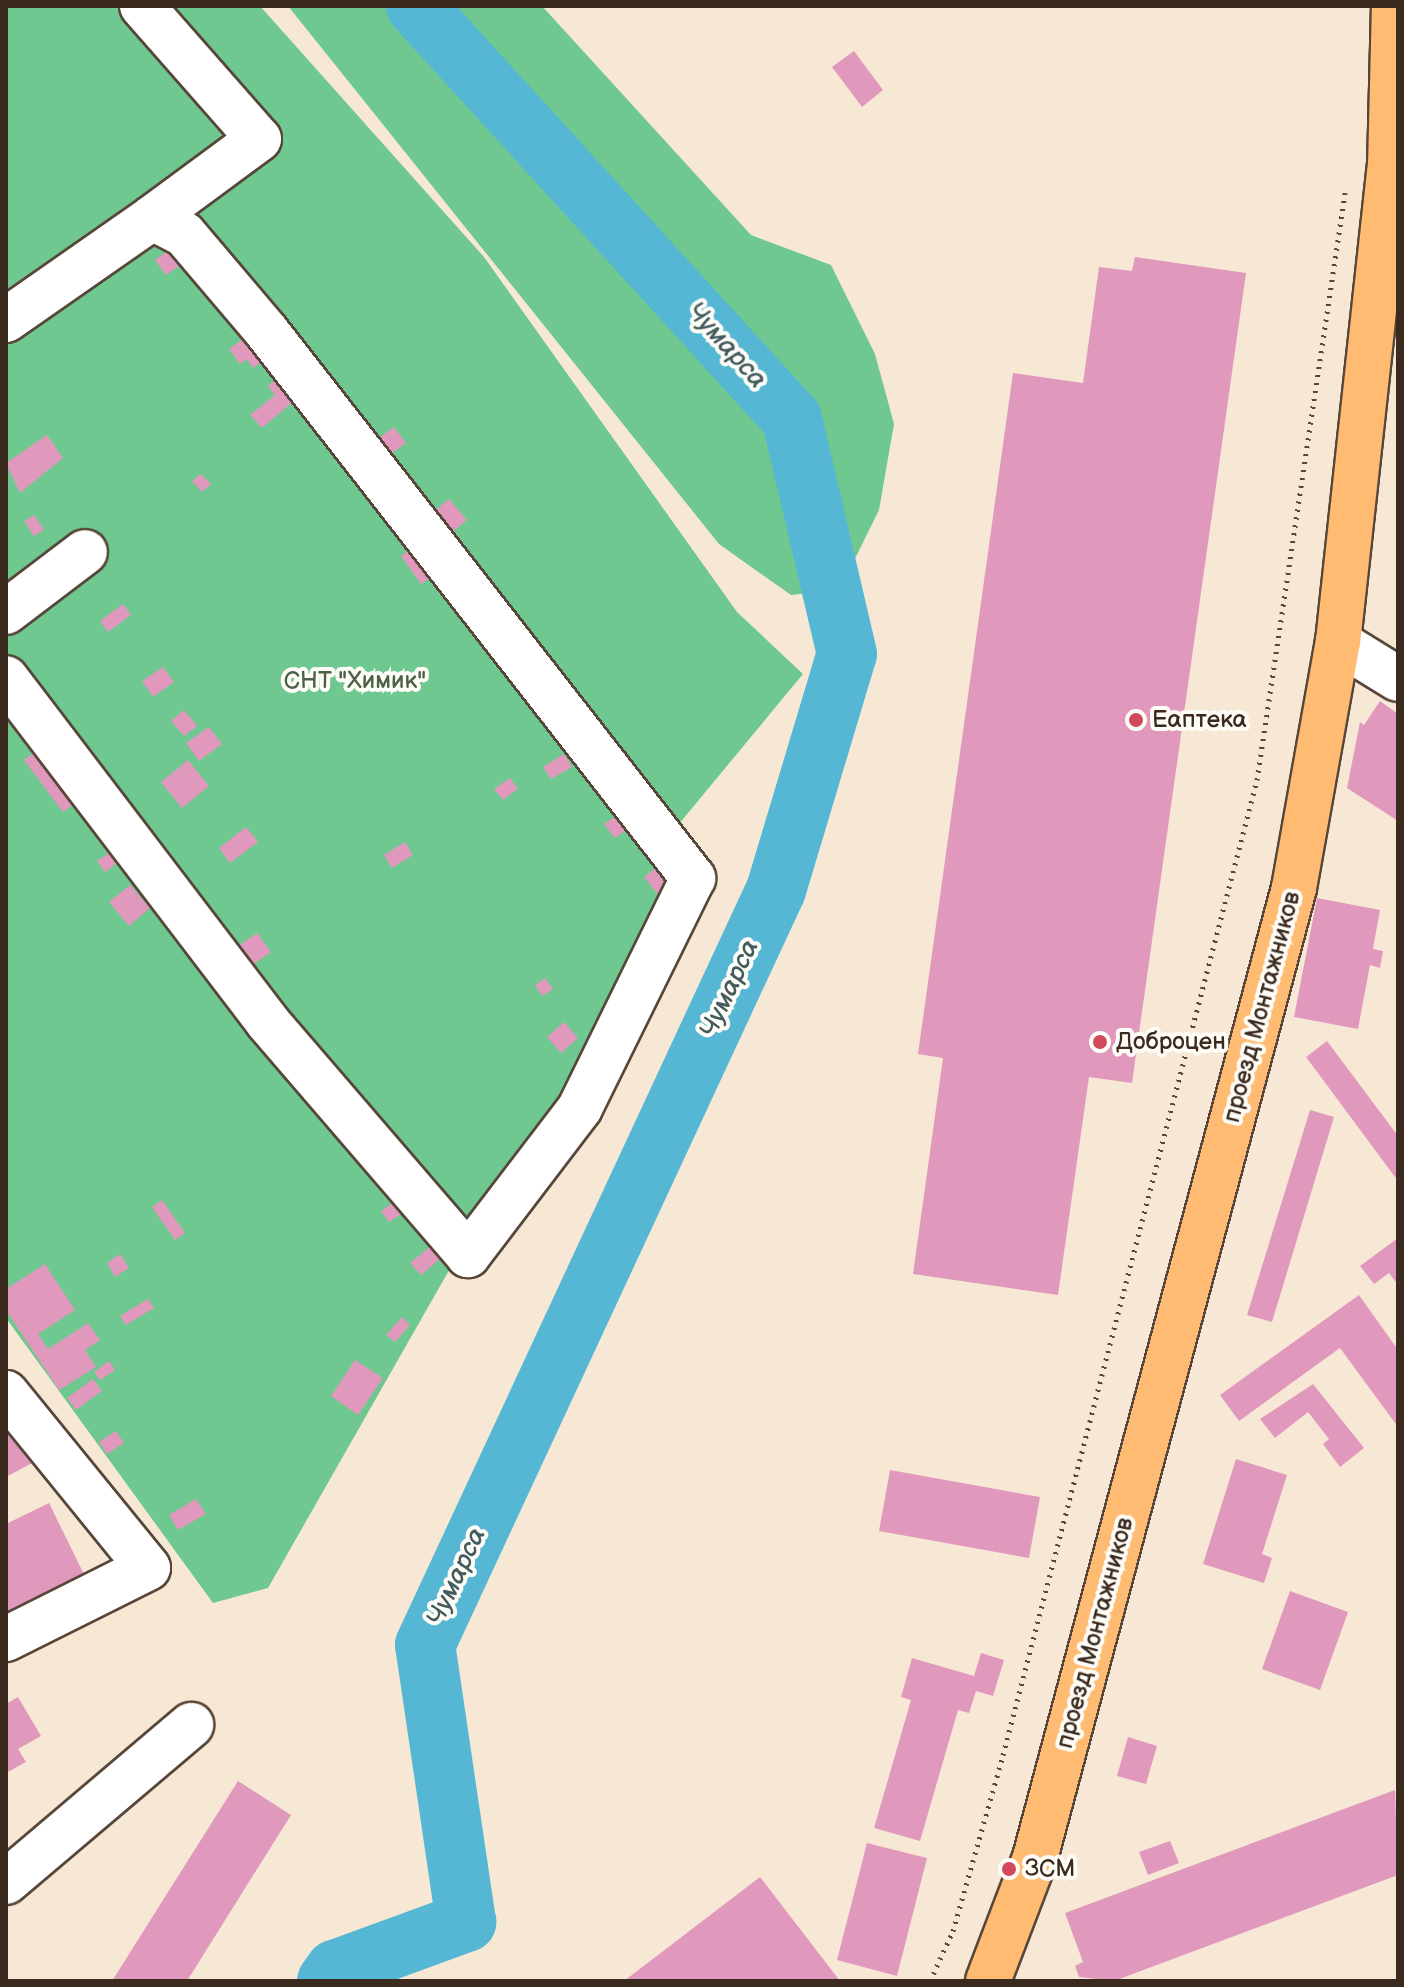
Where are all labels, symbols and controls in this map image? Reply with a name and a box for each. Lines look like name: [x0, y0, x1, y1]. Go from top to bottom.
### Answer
water label: Чумарса: [679, 297, 773, 395]
park label: СНТ "Химик": [284, 667, 426, 695]
place label: Еаптека: [1152, 706, 1247, 734]
marker: Еаптека: [1127, 711, 1145, 729]
street label: проезд Монтажников: [1217, 888, 1307, 1126]
water label: Чумарса: [694, 935, 766, 1043]
place label: Доброцен: [1116, 1028, 1226, 1056]
marker: Доброцен: [1091, 1033, 1109, 1051]
street label: проезд Монтажников: [1050, 1514, 1140, 1752]
water label: Чумарса: [421, 1523, 493, 1631]
place label: ЗСМ: [1025, 1855, 1075, 1883]
marker: ЗСМ: [1000, 1860, 1018, 1878]

